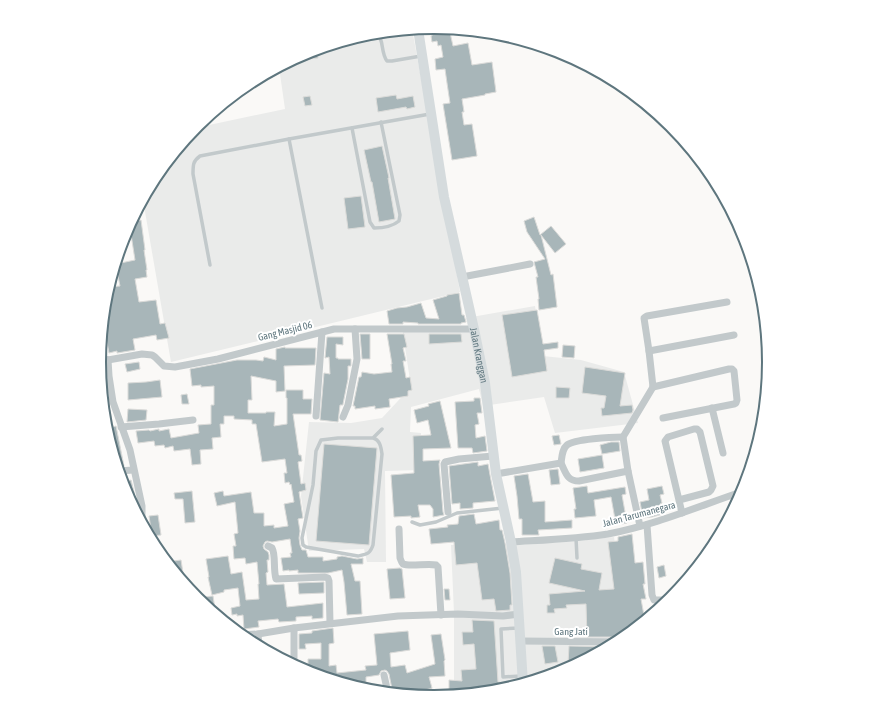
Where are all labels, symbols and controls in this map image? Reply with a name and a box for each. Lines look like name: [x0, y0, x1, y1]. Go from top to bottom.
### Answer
street label: Gang Masjid 06: [257, 319, 314, 343]
street label: Jalan Kranggan: [468, 326, 490, 384]
street label: Jalan Tarumanegara: [601, 499, 677, 529]
street label: Gang Jati: [554, 626, 588, 637]

